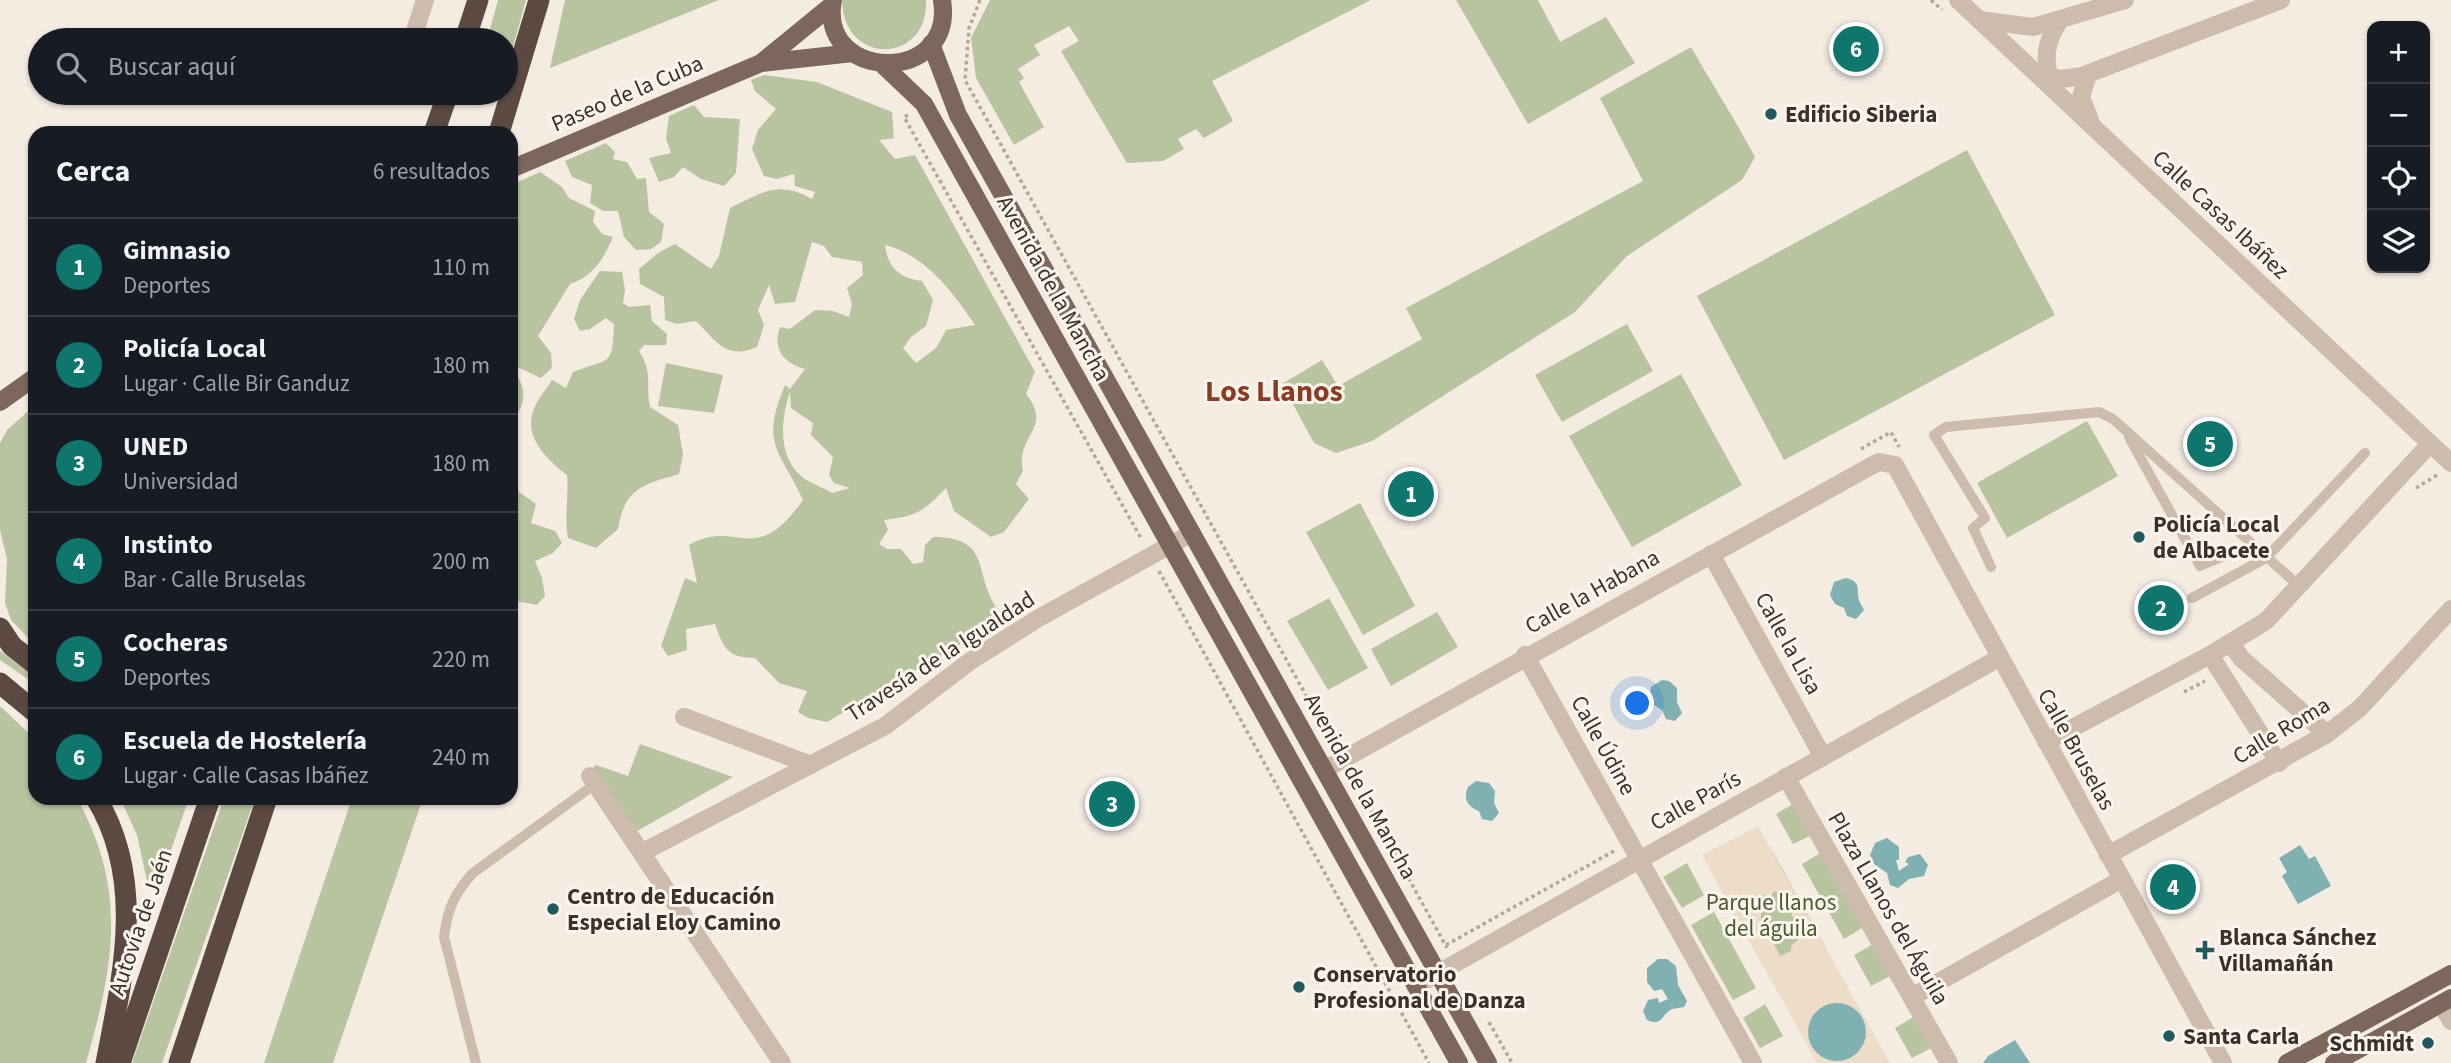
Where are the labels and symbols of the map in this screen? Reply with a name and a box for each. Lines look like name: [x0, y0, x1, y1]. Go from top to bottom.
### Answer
pin: 6: [1833, 23, 1879, 75]
street label: Paseo de la Cuba: [546, 47, 708, 140]
place label: Edificio Siberia: [1785, 98, 1937, 131]
marker: Edificio Siberia: [1763, 106, 1779, 122]
street label: Calle Casas Ibáñez: [2145, 142, 2297, 287]
street label: Avenida de la Mancha: [989, 189, 1118, 387]
district label: Los Llanos: [1205, 370, 1343, 413]
pin: 5: [2187, 418, 2233, 470]
pin: 1: [1388, 468, 1434, 520]
place label: Policía Local de Albacete: [2153, 508, 2280, 567]
marker: Policía Local de Albacete: [2131, 529, 2147, 545]
street label: Calle la Habana: [1519, 541, 1666, 642]
pin: 2: [2138, 582, 2184, 634]
street label: Travesía de la Igualdad: [839, 583, 1041, 730]
street label: Calle la Lisa: [1747, 586, 1830, 700]
street label: Calle Bruselas: [2029, 682, 2124, 816]
your location: [1620, 686, 1654, 720]
street label: Avenida de la Mancha: [1296, 687, 1425, 885]
street label: Calle Roma: [2226, 688, 2336, 773]
street label: Calle Údine: [1563, 689, 1645, 801]
street label: Calle París: [1644, 762, 1747, 839]
pin: 3: [1089, 778, 1135, 830]
street label: Plaza Llanos del Águila: [1820, 806, 1957, 1011]
street label: Autovía de Jaén: [100, 845, 181, 1000]
pin: 4: [2150, 861, 2196, 913]
place label: Centro de Educación Especial Eloy Camino: [567, 880, 781, 939]
park label: Parque llanos del águila: [1706, 886, 1836, 945]
marker: Centro de Educación Especial Eloy Camino: [545, 901, 561, 917]
place label: Blanca Sánchez Villamañán: [2218, 921, 2377, 980]
marker: Blanca Sánchez Villamañán: [2197, 942, 2213, 958]
place label: Conservatorio Profesional de Danza: [1313, 958, 1526, 1017]
marker: Conservatorio Profesional de Danza: [1291, 979, 1307, 995]
place label: Santa Carla: [2183, 1020, 2300, 1053]
place label: Schmidt: [2329, 1027, 2414, 1060]
marker: Santa Carla: [2161, 1028, 2177, 1044]
marker: Schmidt: [2420, 1035, 2436, 1051]

